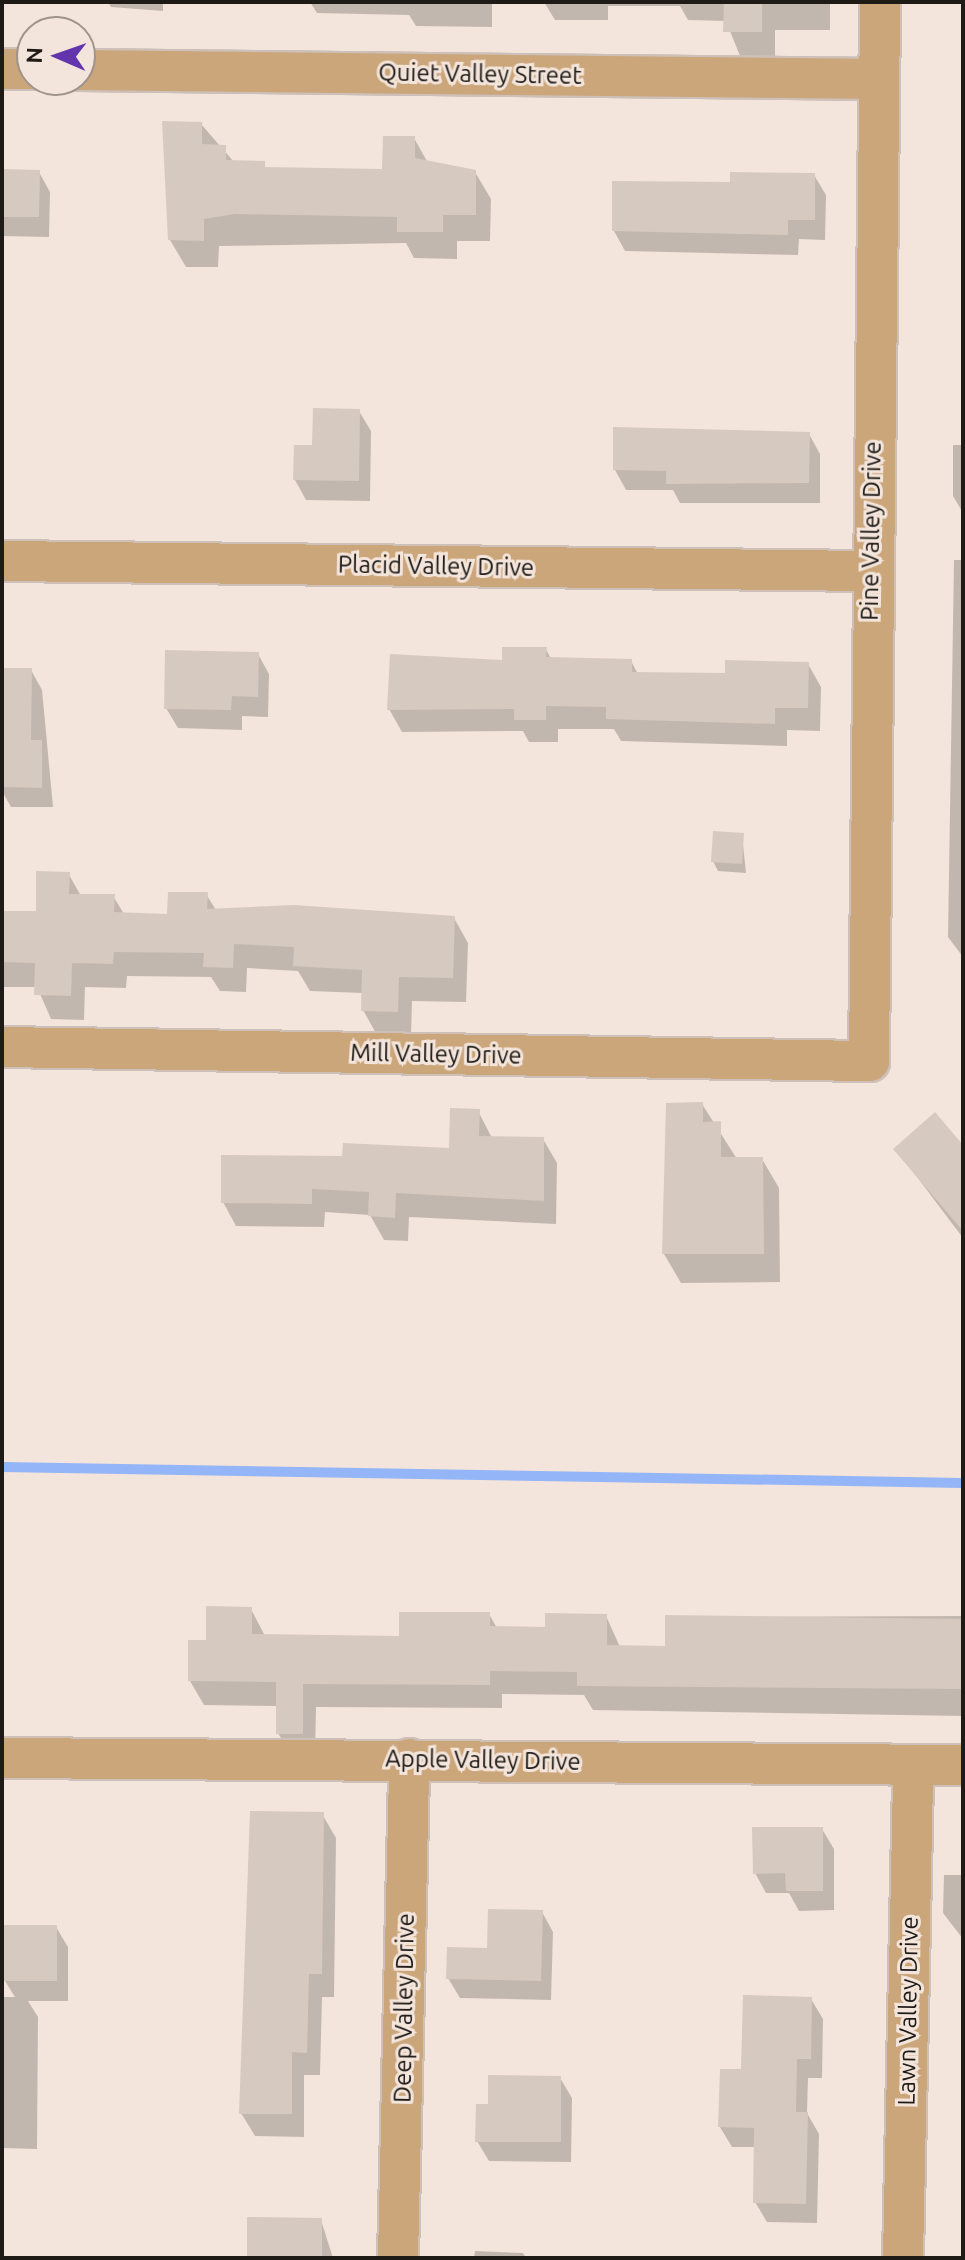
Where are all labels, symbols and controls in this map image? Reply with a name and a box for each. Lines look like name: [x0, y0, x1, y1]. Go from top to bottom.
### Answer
north arrow: [16, 16, 96, 96]
text: N: [21, 47, 46, 64]
street label: Quiet Valley Street: [378, 58, 582, 90]
street label: Pine Valley Drive: [855, 441, 887, 621]
street label: Placid Valley Drive: [338, 550, 534, 582]
street label: Mill Valley Drive: [350, 1038, 522, 1070]
street label: Apple Valley Drive: [385, 1744, 581, 1776]
street label: Deep Valley Drive: [388, 1913, 420, 2103]
street label: Lawn Valley Drive: [892, 1916, 924, 2106]

